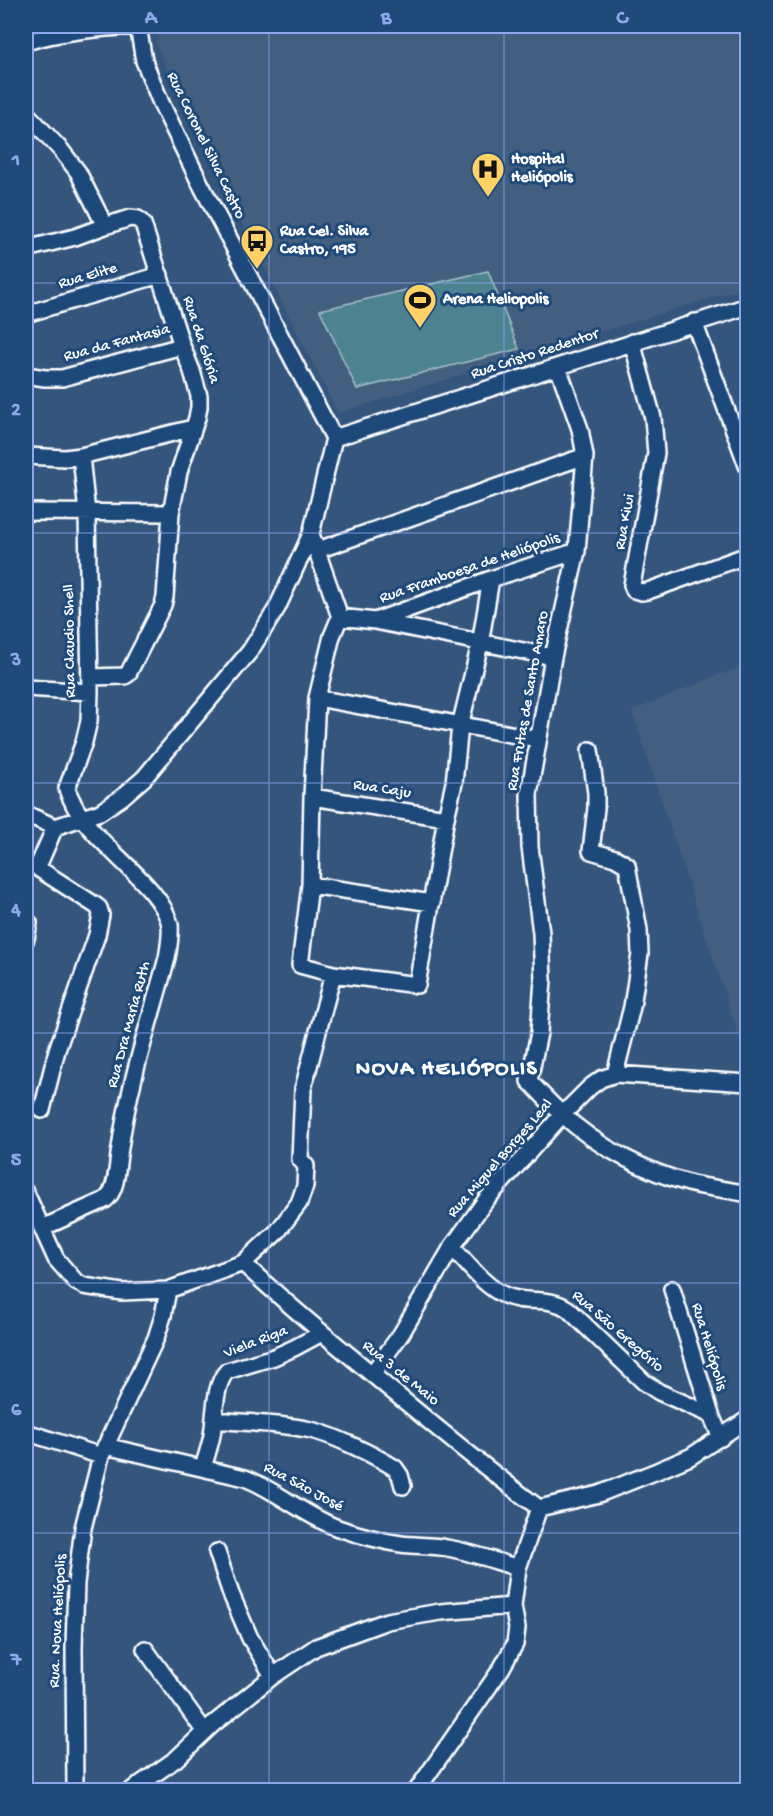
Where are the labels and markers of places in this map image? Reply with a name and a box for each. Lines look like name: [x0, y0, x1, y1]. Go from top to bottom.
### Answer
hospital icon: Hospital Heliópolis: [470, 151, 506, 198]
place label: Hospital Heliópolis: [511, 151, 574, 188]
bus stop icon: Rua Cel. Silva Castro, 195: [239, 223, 275, 270]
place label: Rua Cel. Silva Castro, 195: [279, 223, 369, 260]
sports icon: Arena Heliopolis: [402, 282, 438, 329]
place label: Arena Heliopolis: [442, 291, 549, 310]

